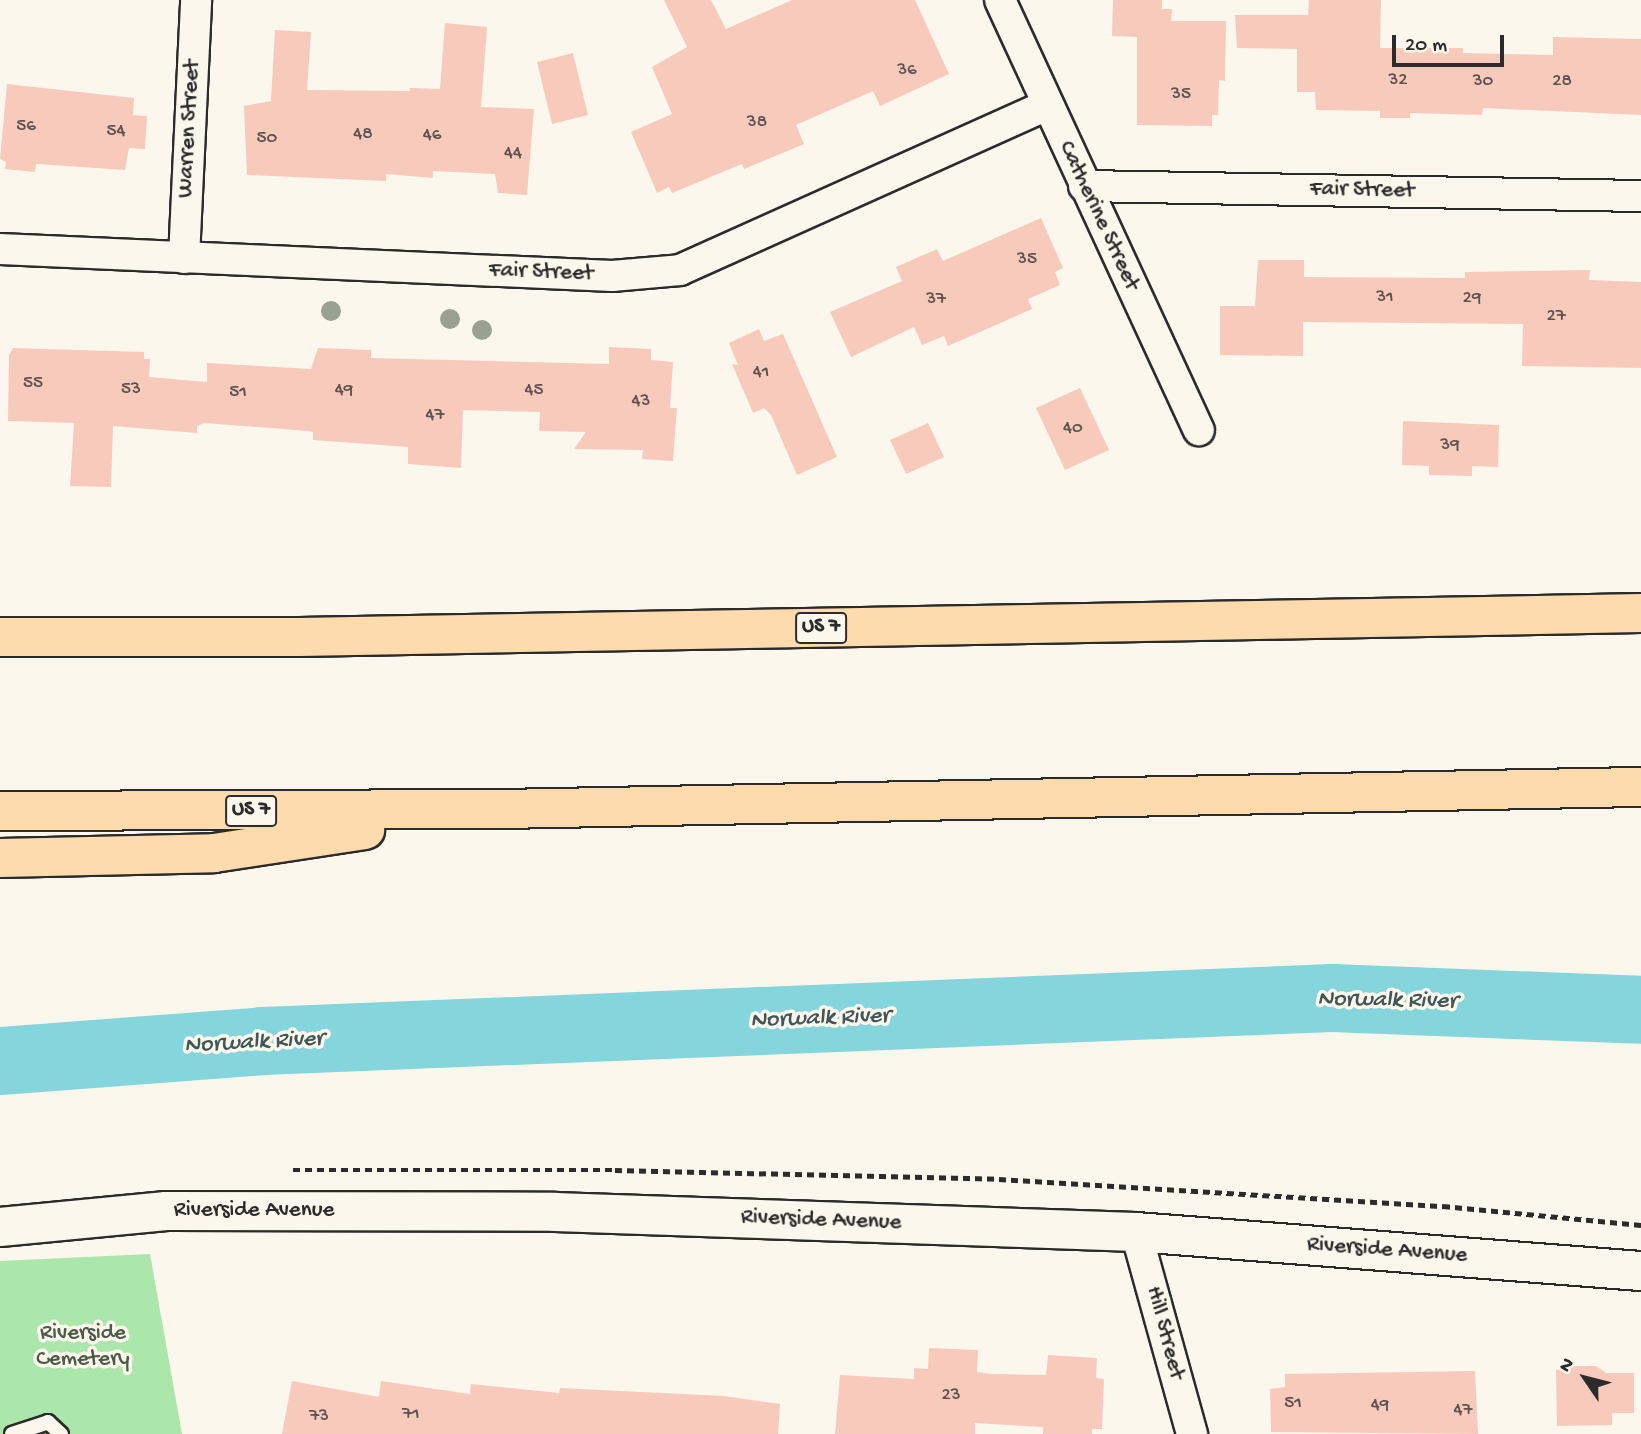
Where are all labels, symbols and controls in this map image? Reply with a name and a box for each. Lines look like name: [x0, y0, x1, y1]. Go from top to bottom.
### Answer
scale bar: [1396, 21, 1508, 65]
text: 20 m: [1405, 34, 1447, 59]
street label: Warren Street: [173, 59, 207, 199]
house number: 36: [897, 60, 917, 82]
house number: 32: [1388, 70, 1408, 92]
house number: 30: [1473, 71, 1493, 93]
house number: 28: [1552, 71, 1572, 93]
house number: 35: [1171, 84, 1191, 106]
house number: 38: [747, 112, 767, 134]
house number: 56: [16, 116, 36, 138]
house number: 54: [107, 121, 125, 143]
house number: 48: [353, 124, 373, 146]
house number: 46: [423, 125, 441, 147]
house number: 50: [257, 128, 277, 150]
street label: Catherine Street: [1051, 137, 1145, 295]
house number: 44: [504, 143, 522, 165]
street label: Fair Street: [1310, 176, 1414, 206]
house number: 35: [1017, 249, 1037, 271]
street label: Fair Street: [488, 257, 594, 289]
house number: 31: [1376, 287, 1394, 309]
house number: 29: [1463, 288, 1481, 310]
house number: 37: [926, 289, 946, 311]
house number: 27: [1546, 306, 1566, 328]
house number: 41: [753, 362, 769, 384]
house number: 55: [23, 373, 43, 395]
house number: 53: [121, 379, 141, 401]
house number: 49: [335, 380, 353, 402]
house number: 45: [525, 380, 543, 402]
house number: 51: [229, 382, 247, 404]
house number: 43: [632, 391, 650, 413]
house number: 47: [426, 405, 444, 427]
house number: 40: [1063, 418, 1083, 440]
house number: 39: [1440, 435, 1460, 457]
road number: US 7: [795, 610, 847, 646]
road number: US 7: [225, 794, 277, 828]
water label: Norwalk River: [1317, 985, 1457, 1017]
water label: Norwalk River: [750, 1002, 890, 1036]
water label: Norwalk River: [184, 1025, 324, 1061]
street label: Riverside Avenue: [174, 1197, 334, 1225]
street label: Riverside Avenue: [740, 1204, 902, 1238]
street label: Riverside Avenue: [1306, 1232, 1468, 1270]
street label: Hill Street: [1138, 1284, 1190, 1382]
park label: Riverside Cemetery: [36, 1320, 130, 1374]
north arrow: [1550, 1343, 1620, 1413]
text: N: [1554, 1354, 1580, 1377]
house number: 23: [941, 1385, 961, 1407]
house number: 51: [1284, 1393, 1302, 1415]
house number: 49: [1371, 1395, 1389, 1417]
house number: 47: [1454, 1400, 1472, 1422]
house number: 71: [402, 1404, 420, 1426]
house number: 73: [309, 1406, 329, 1428]

